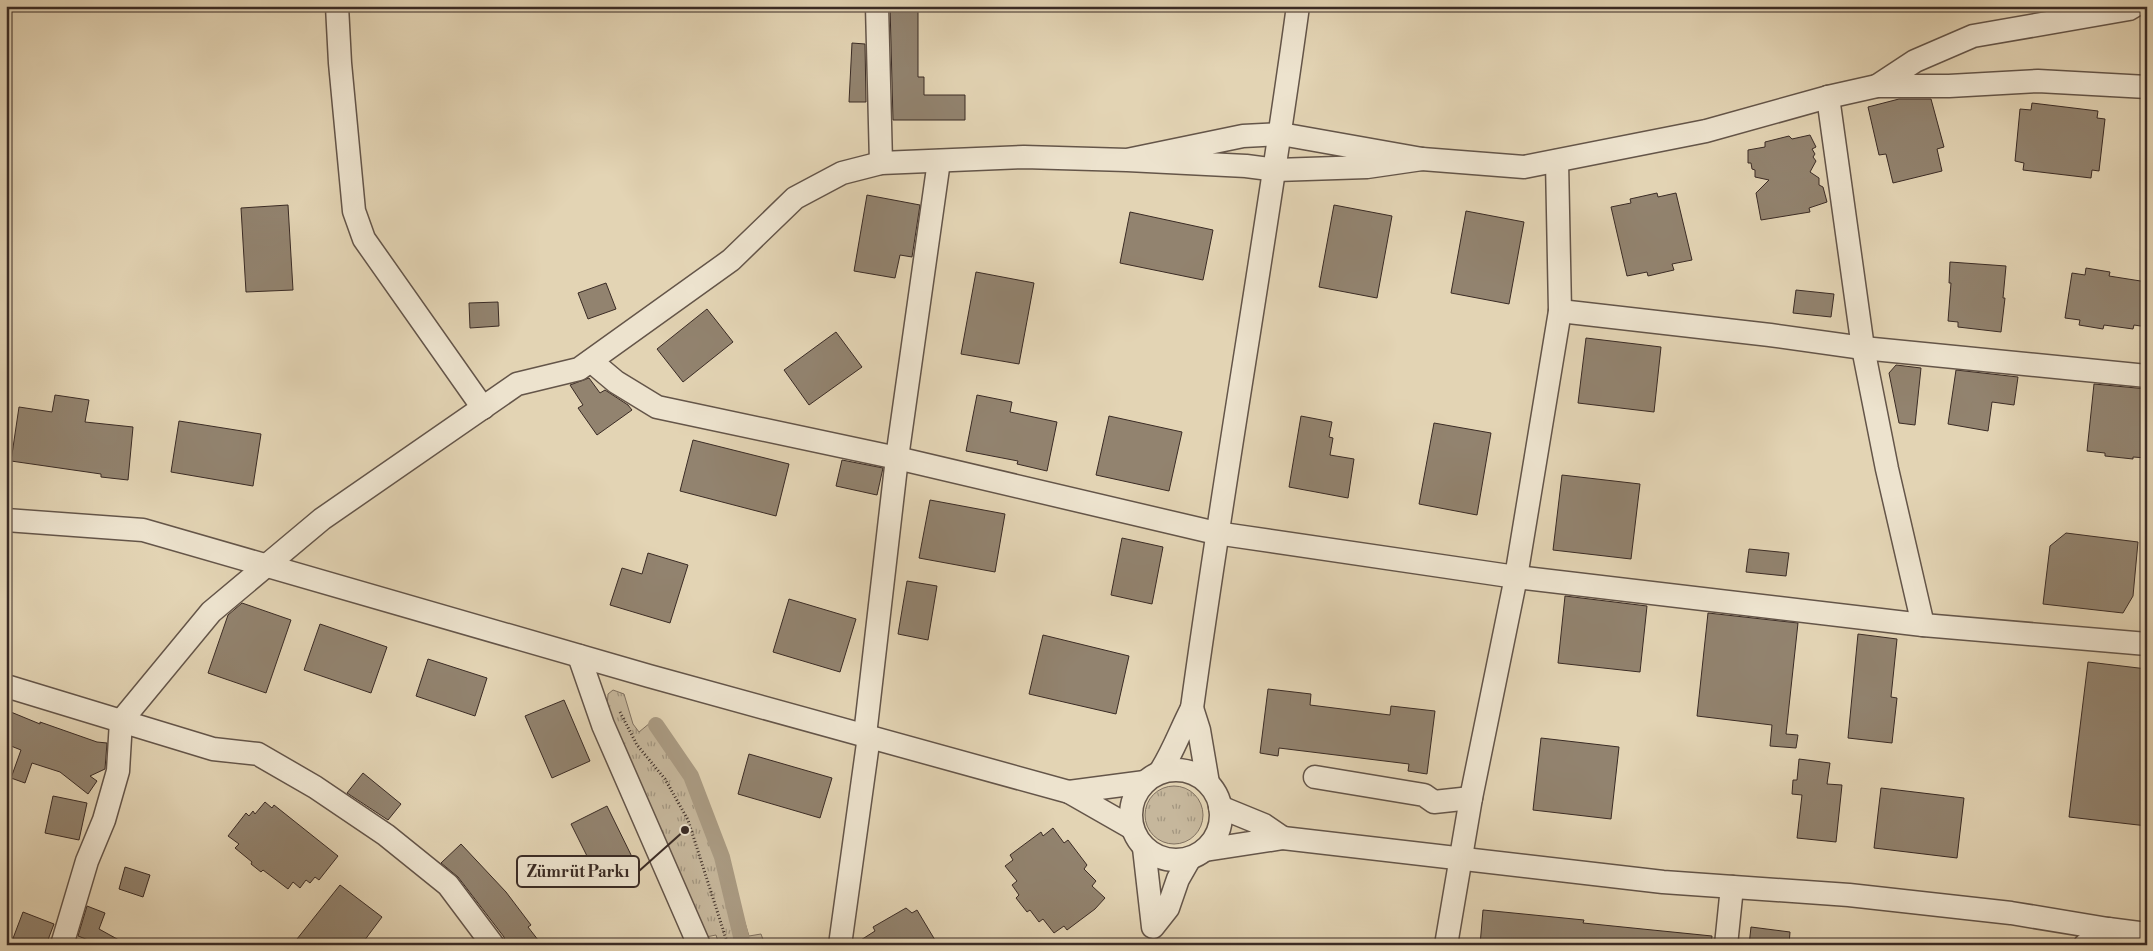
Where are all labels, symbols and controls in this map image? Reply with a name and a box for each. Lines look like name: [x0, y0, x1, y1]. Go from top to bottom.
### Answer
callout: Zümrüt Parkı: [517, 856, 639, 887]
text: Zümrüt Parkı: [527, 862, 629, 882]

